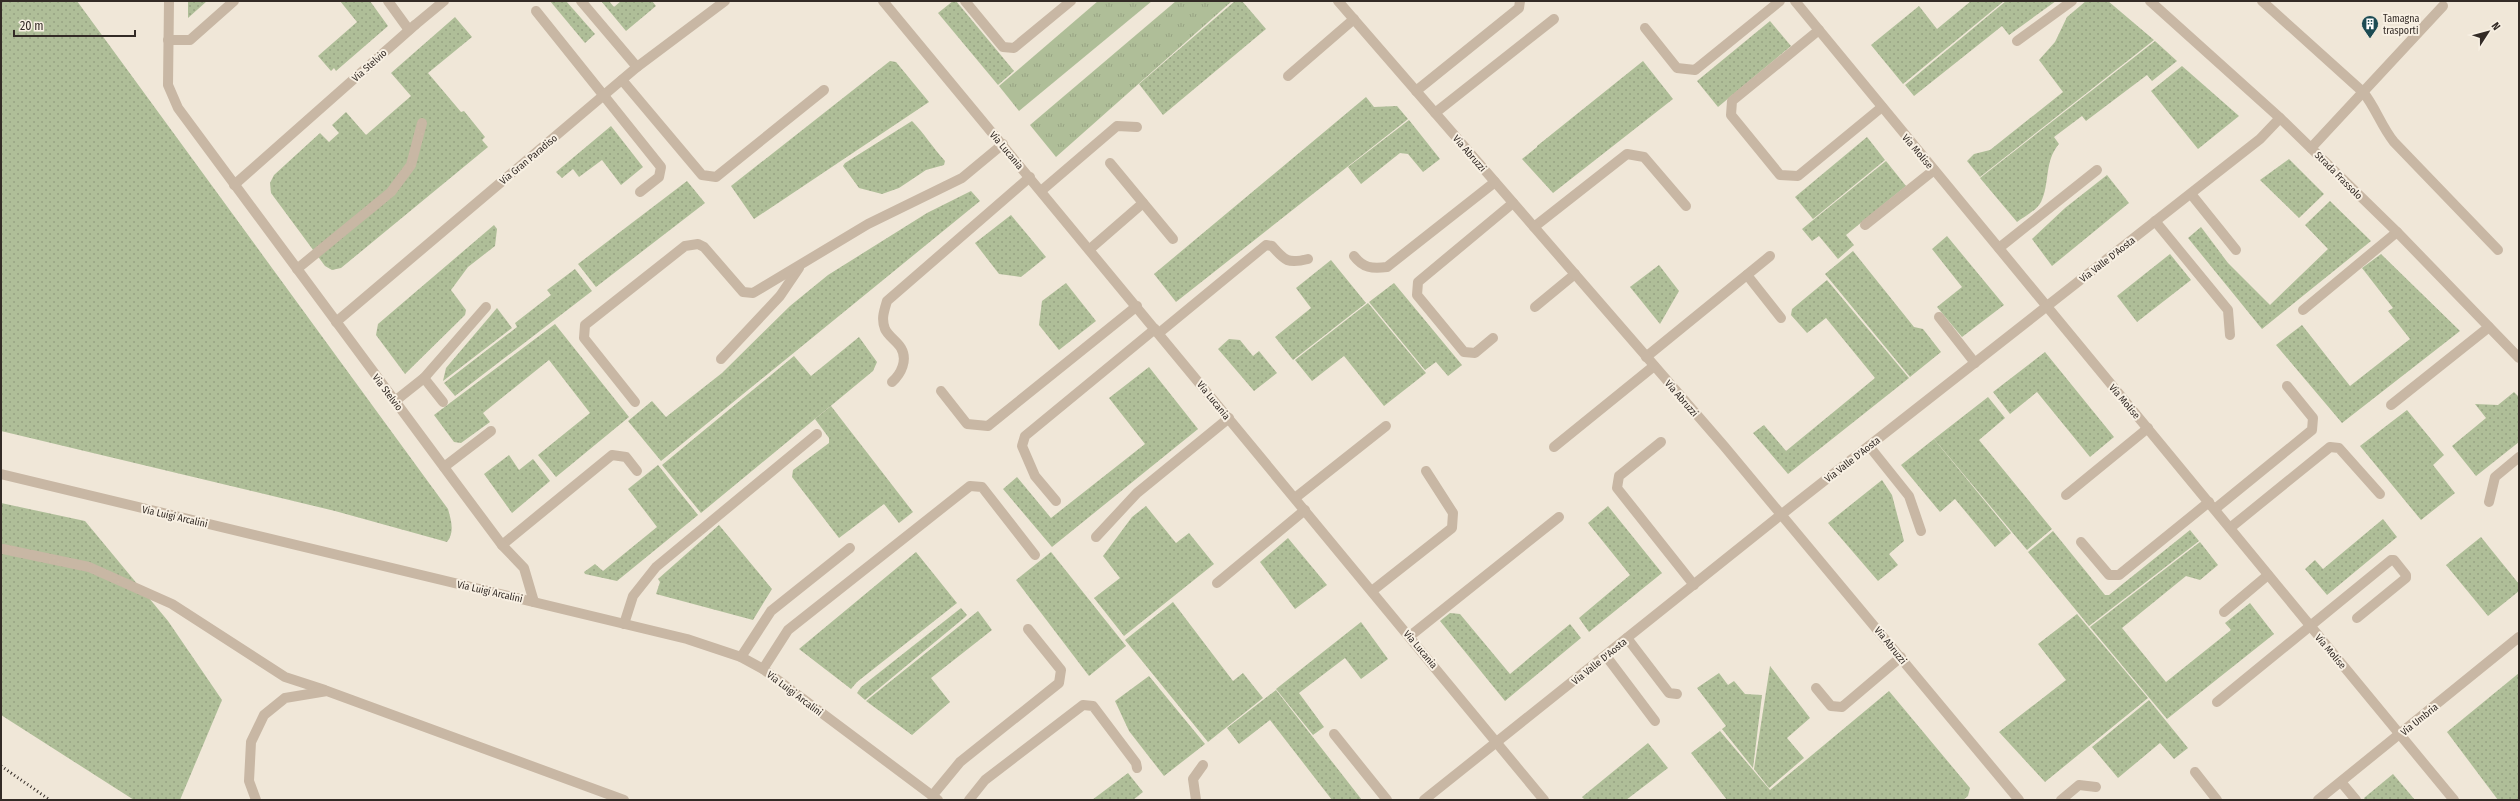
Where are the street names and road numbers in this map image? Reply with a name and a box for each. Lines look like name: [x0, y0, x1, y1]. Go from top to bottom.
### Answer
street label: Via Stelvio: [350, 47, 390, 84]
street label: Via Lucania: [987, 129, 1026, 172]
street label: Via Gran Paradiso: [497, 132, 560, 187]
street label: Via Molise: [1899, 132, 1935, 171]
street label: Via Abruzzi: [1450, 133, 1488, 174]
street label: Strada Frassolo: [2312, 149, 2365, 202]
street label: Via Valle D'Aosta: [2077, 234, 2138, 285]
street label: Via Stelvio: [370, 372, 405, 413]
street label: Via Abruzzi: [1662, 378, 1700, 419]
street label: Via Lucania: [1194, 379, 1232, 422]
street label: Via Molise: [2106, 382, 2142, 421]
street label: Via Valle D'Aosta: [1822, 434, 1883, 485]
street label: Via Luigi Arcalini: [141, 504, 209, 530]
street label: Via Luigi Arcalini: [456, 579, 524, 605]
street label: Via Abruzzi: [1872, 625, 1909, 667]
street label: Via Lucania: [1401, 628, 1440, 671]
street label: Via Molise: [2312, 632, 2348, 671]
street label: Via Valle D'Aosta: [1570, 636, 1630, 688]
street label: Via Luigi Arcalini: [764, 669, 825, 719]
street label: Via Umbria: [2398, 701, 2441, 738]

